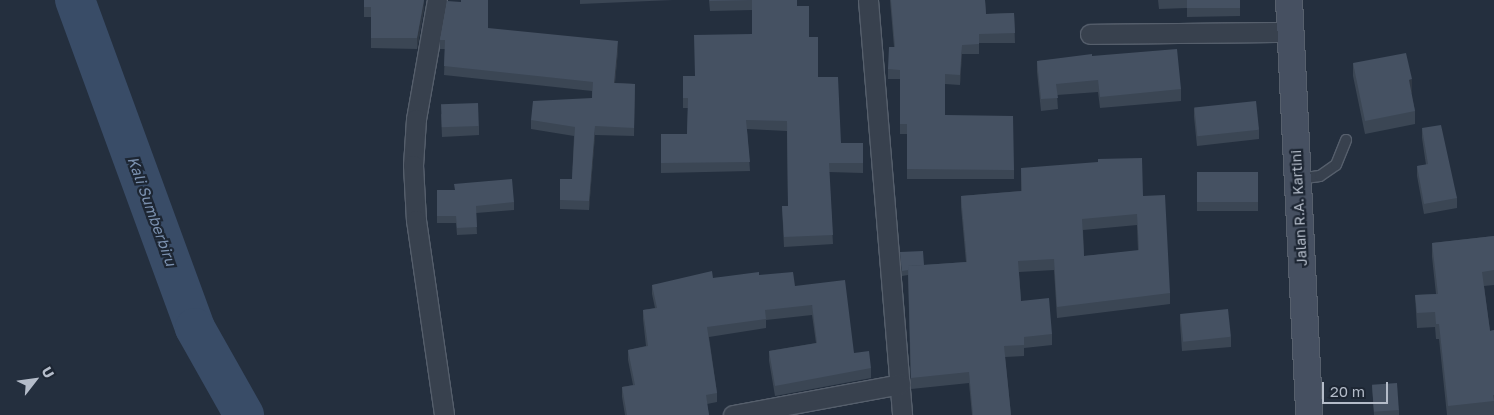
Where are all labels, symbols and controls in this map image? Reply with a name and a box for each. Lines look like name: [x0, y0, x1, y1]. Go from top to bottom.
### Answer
street label: Jalan R.A. Kartini: [1288, 150, 1310, 266]
water label: Kali Sumberbiru: [124, 154, 180, 268]
north arrow: [10, 355, 60, 405]
text: U: [38, 364, 58, 381]
scale bar: [1324, 372, 1390, 404]
text: 20 m: [1330, 382, 1365, 400]

